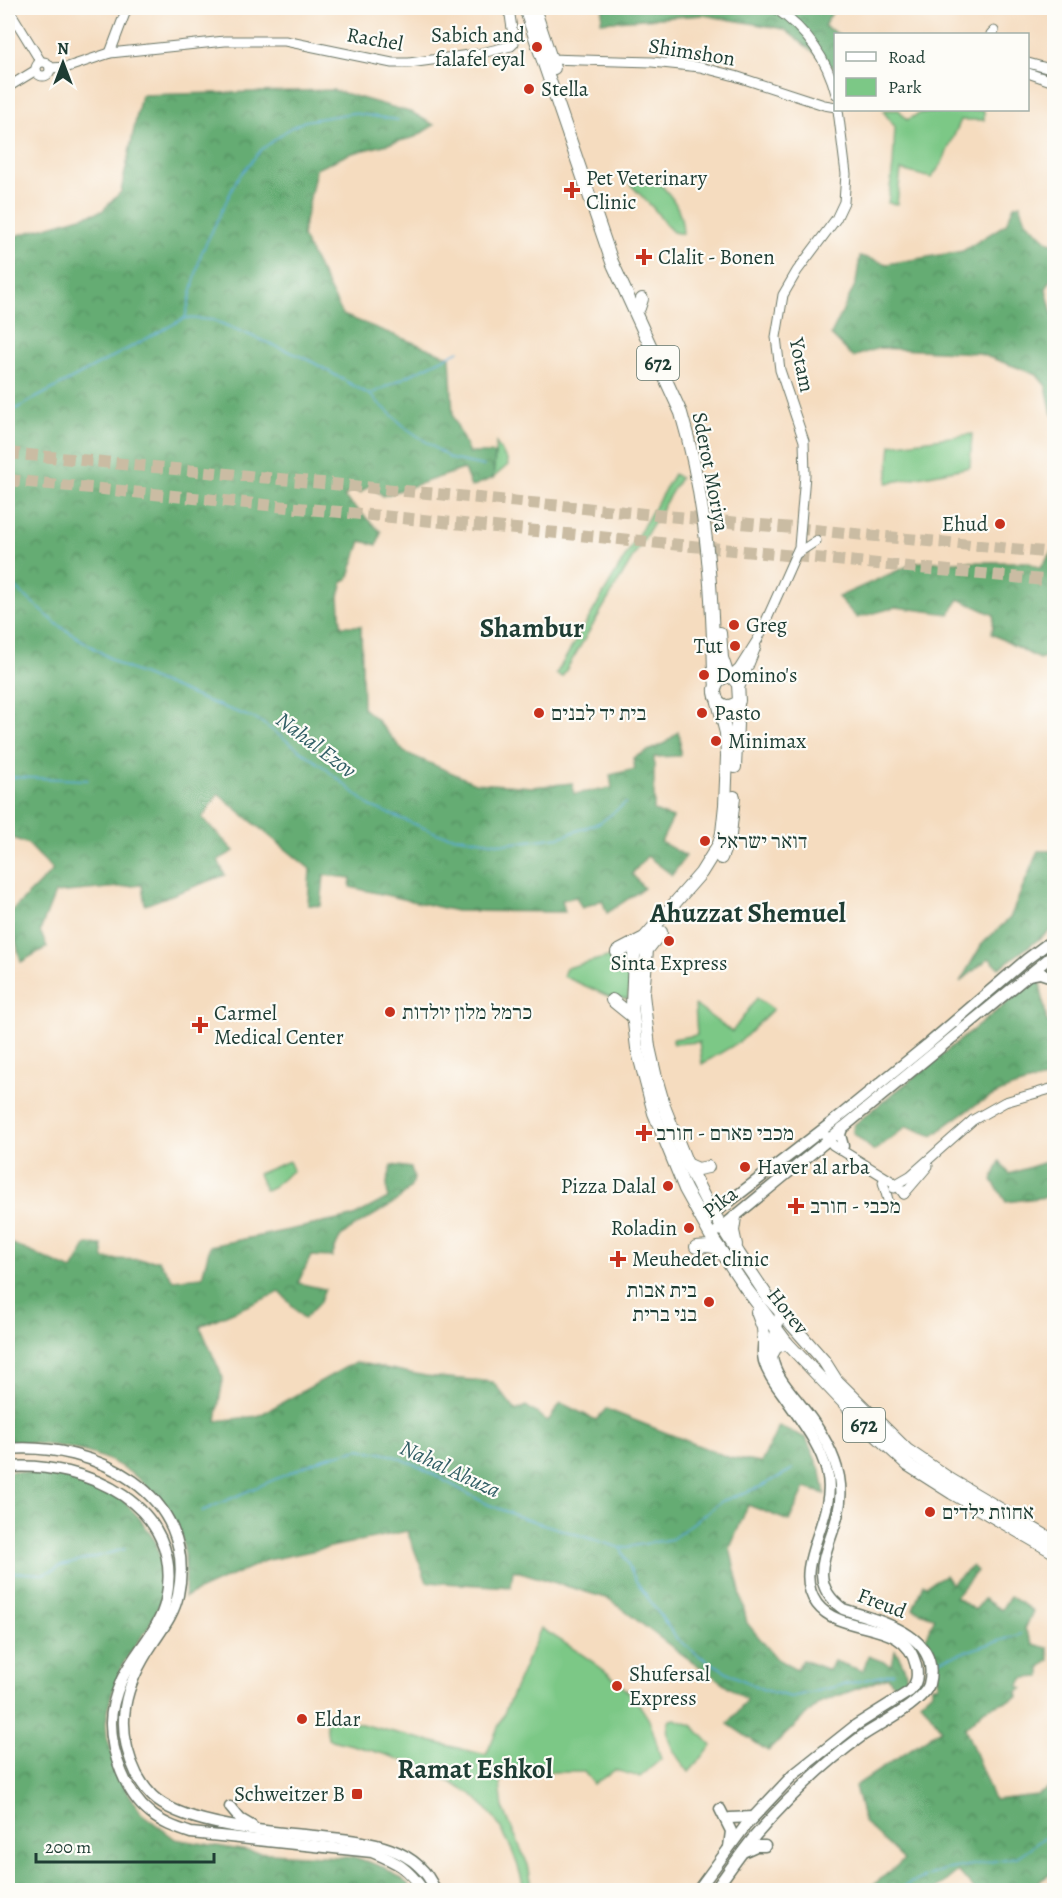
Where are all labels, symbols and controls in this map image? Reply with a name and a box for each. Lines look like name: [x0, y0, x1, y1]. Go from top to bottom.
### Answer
street label: Rachel: [345, 20, 405, 58]
place label: Sabich and falafel eyal: [431, 21, 526, 73]
street label: Shimshon: [647, 31, 737, 73]
north arrow: [33, 33, 93, 93]
legend: [834, 33, 1029, 111]
text: N: [57, 38, 69, 60]
marker: Sabich and falafel eyal: [530, 40, 544, 54]
text: Road: [888, 45, 926, 69]
place label: Stella: [541, 75, 589, 103]
text: Park: [888, 75, 922, 99]
marker: Stella: [522, 82, 536, 96]
place label: Pet Veterinary Clinic: [586, 164, 708, 216]
marker: Pet Veterinary Clinic: [563, 181, 581, 199]
place label: Clalit - Bonen: [658, 243, 775, 271]
marker: Clalit - Bonen: [635, 248, 653, 266]
street label: Yotam: [782, 334, 821, 395]
road number: 672: [637, 346, 679, 380]
street label: Sderot Moriya: [686, 410, 736, 534]
place label: Ehud: [942, 510, 989, 538]
marker: Ehud: [993, 517, 1007, 531]
district label: Shambur: [480, 610, 584, 646]
place label: Greg: [746, 611, 788, 639]
marker: Greg: [727, 618, 741, 632]
place label: Tut: [694, 632, 723, 660]
marker: Tut: [728, 639, 742, 653]
place label: Domino's: [716, 661, 797, 689]
marker: Domino's: [697, 668, 711, 682]
place label: בית יד לבנים: [551, 699, 646, 727]
place label: Pasto: [714, 699, 761, 727]
water label: Nahal Ezov: [270, 705, 362, 785]
marker: בית יד לבנים: [532, 706, 546, 720]
marker: Pasto: [695, 706, 709, 720]
place label: Minimax: [728, 727, 806, 755]
marker: Minimax: [709, 734, 723, 748]
place label: דואר ישראל: [717, 827, 808, 855]
marker: דואר ישראל: [698, 834, 712, 848]
district label: Ahuzzat Shemuel: [649, 895, 846, 931]
marker: Sinta Express: [662, 934, 676, 948]
place label: Sinta Express: [611, 949, 727, 977]
place label: כרמל מלון יולדות: [402, 998, 532, 1026]
place label: Carmel Medical Center: [214, 999, 344, 1051]
marker: כרמל מלון יולדות: [383, 1005, 397, 1019]
marker: Carmel Medical Center: [191, 1016, 209, 1034]
place label: מכבי פארם - חורב: [656, 1119, 794, 1147]
marker: מכבי פארם - חורב: [637, 1126, 651, 1140]
place label: Haver al arba: [757, 1153, 870, 1181]
marker: Haver al arba: [738, 1160, 752, 1174]
place label: Pizza Dalal: [561, 1172, 656, 1200]
marker: Pizza Dalal: [661, 1179, 675, 1193]
street label: Pika: [697, 1179, 743, 1224]
place label: מכבי - חורב: [810, 1192, 901, 1220]
marker: מכבי - חורב: [787, 1197, 805, 1215]
place label: Roladin: [611, 1214, 677, 1242]
marker: Roladin: [682, 1221, 696, 1235]
place label: Meuhedet clinic: [632, 1245, 769, 1273]
marker: Meuhedet clinic: [609, 1250, 627, 1268]
place label: בית אבות בני ברית: [627, 1276, 697, 1328]
street label: Horev: [761, 1282, 816, 1341]
marker: בית אבות בני ברית: [702, 1295, 716, 1309]
road number: 672: [843, 1408, 885, 1442]
water label: Nahal Ahuza: [395, 1433, 505, 1505]
place label: אחוזת ילדים: [942, 1498, 1034, 1526]
marker: אחוזת ילדים: [923, 1505, 937, 1519]
street label: Freud: [854, 1581, 911, 1625]
place label: Shufersal Express: [629, 1660, 710, 1712]
marker: Shufersal Express: [610, 1679, 624, 1693]
place label: Eldar: [314, 1705, 361, 1733]
marker: Eldar: [295, 1712, 309, 1726]
district label: Ramat Eshkol: [397, 1751, 553, 1787]
place label: Schweitzer B: [234, 1780, 345, 1808]
marker: Schweitzer B: [350, 1787, 364, 1801]
scale bar: [36, 1826, 214, 1864]
text: 200 m: [45, 1835, 91, 1859]

